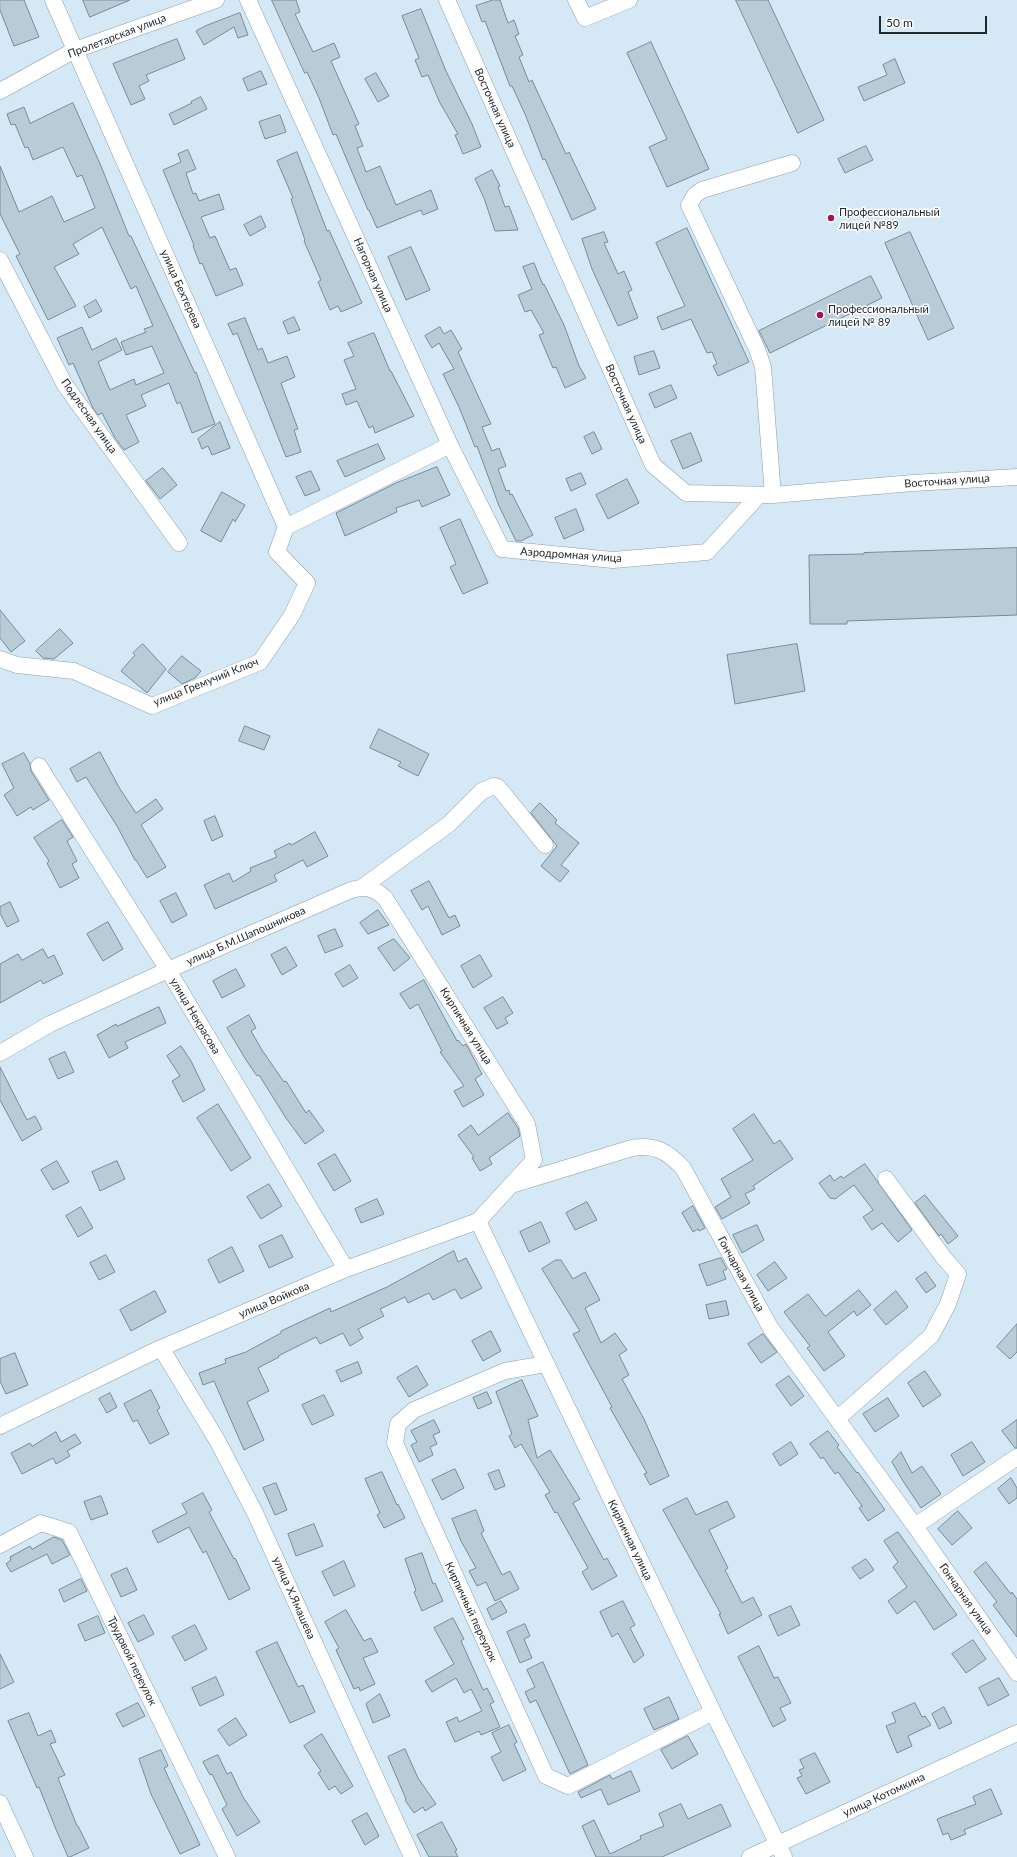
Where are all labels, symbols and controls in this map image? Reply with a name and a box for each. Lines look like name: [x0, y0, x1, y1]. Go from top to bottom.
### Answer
scale bar: [881, 8, 989, 34]
street label: Пролетарская улица: [66, 11, 168, 61]
text: 50 m: [886, 15, 913, 30]
street label: Восточная улица: [472, 66, 518, 150]
place label: Профессиональный лицей №89: [839, 205, 940, 231]
marker: Профессиональный лицей №89: [826, 213, 836, 223]
street label: Нагорная улица: [351, 236, 395, 314]
street label: улица Бехтерева: [158, 248, 204, 330]
place label: Профессиональный лицей № 89: [828, 302, 929, 328]
marker: Профессиональный лицей № 89: [815, 310, 825, 320]
street label: Восточная улица: [603, 362, 649, 446]
street label: Подлесная улица: [58, 376, 120, 456]
street label: Восточная улица: [904, 471, 990, 491]
street label: Аэродромная улица: [520, 545, 622, 565]
street label: улица Гремучий Ключ: [152, 655, 260, 709]
street label: улица Б.М.Шапошникова: [184, 904, 308, 968]
street label: улица Некрасова: [167, 976, 223, 1056]
street label: Кирпичная улица: [437, 985, 495, 1067]
street label: Гончарная улица: [715, 1234, 767, 1314]
street label: улица Войкова: [237, 1279, 311, 1321]
street label: Кирпичная улица: [605, 1498, 655, 1582]
street label: улица Х.Ямашева: [270, 1555, 318, 1641]
street label: Кирпичный переулок: [442, 1560, 500, 1664]
street label: Гончарная улица: [937, 1561, 995, 1637]
street label: Трудовой переулок: [105, 1614, 159, 1708]
street label: улица Котомкина: [841, 1770, 927, 1820]

